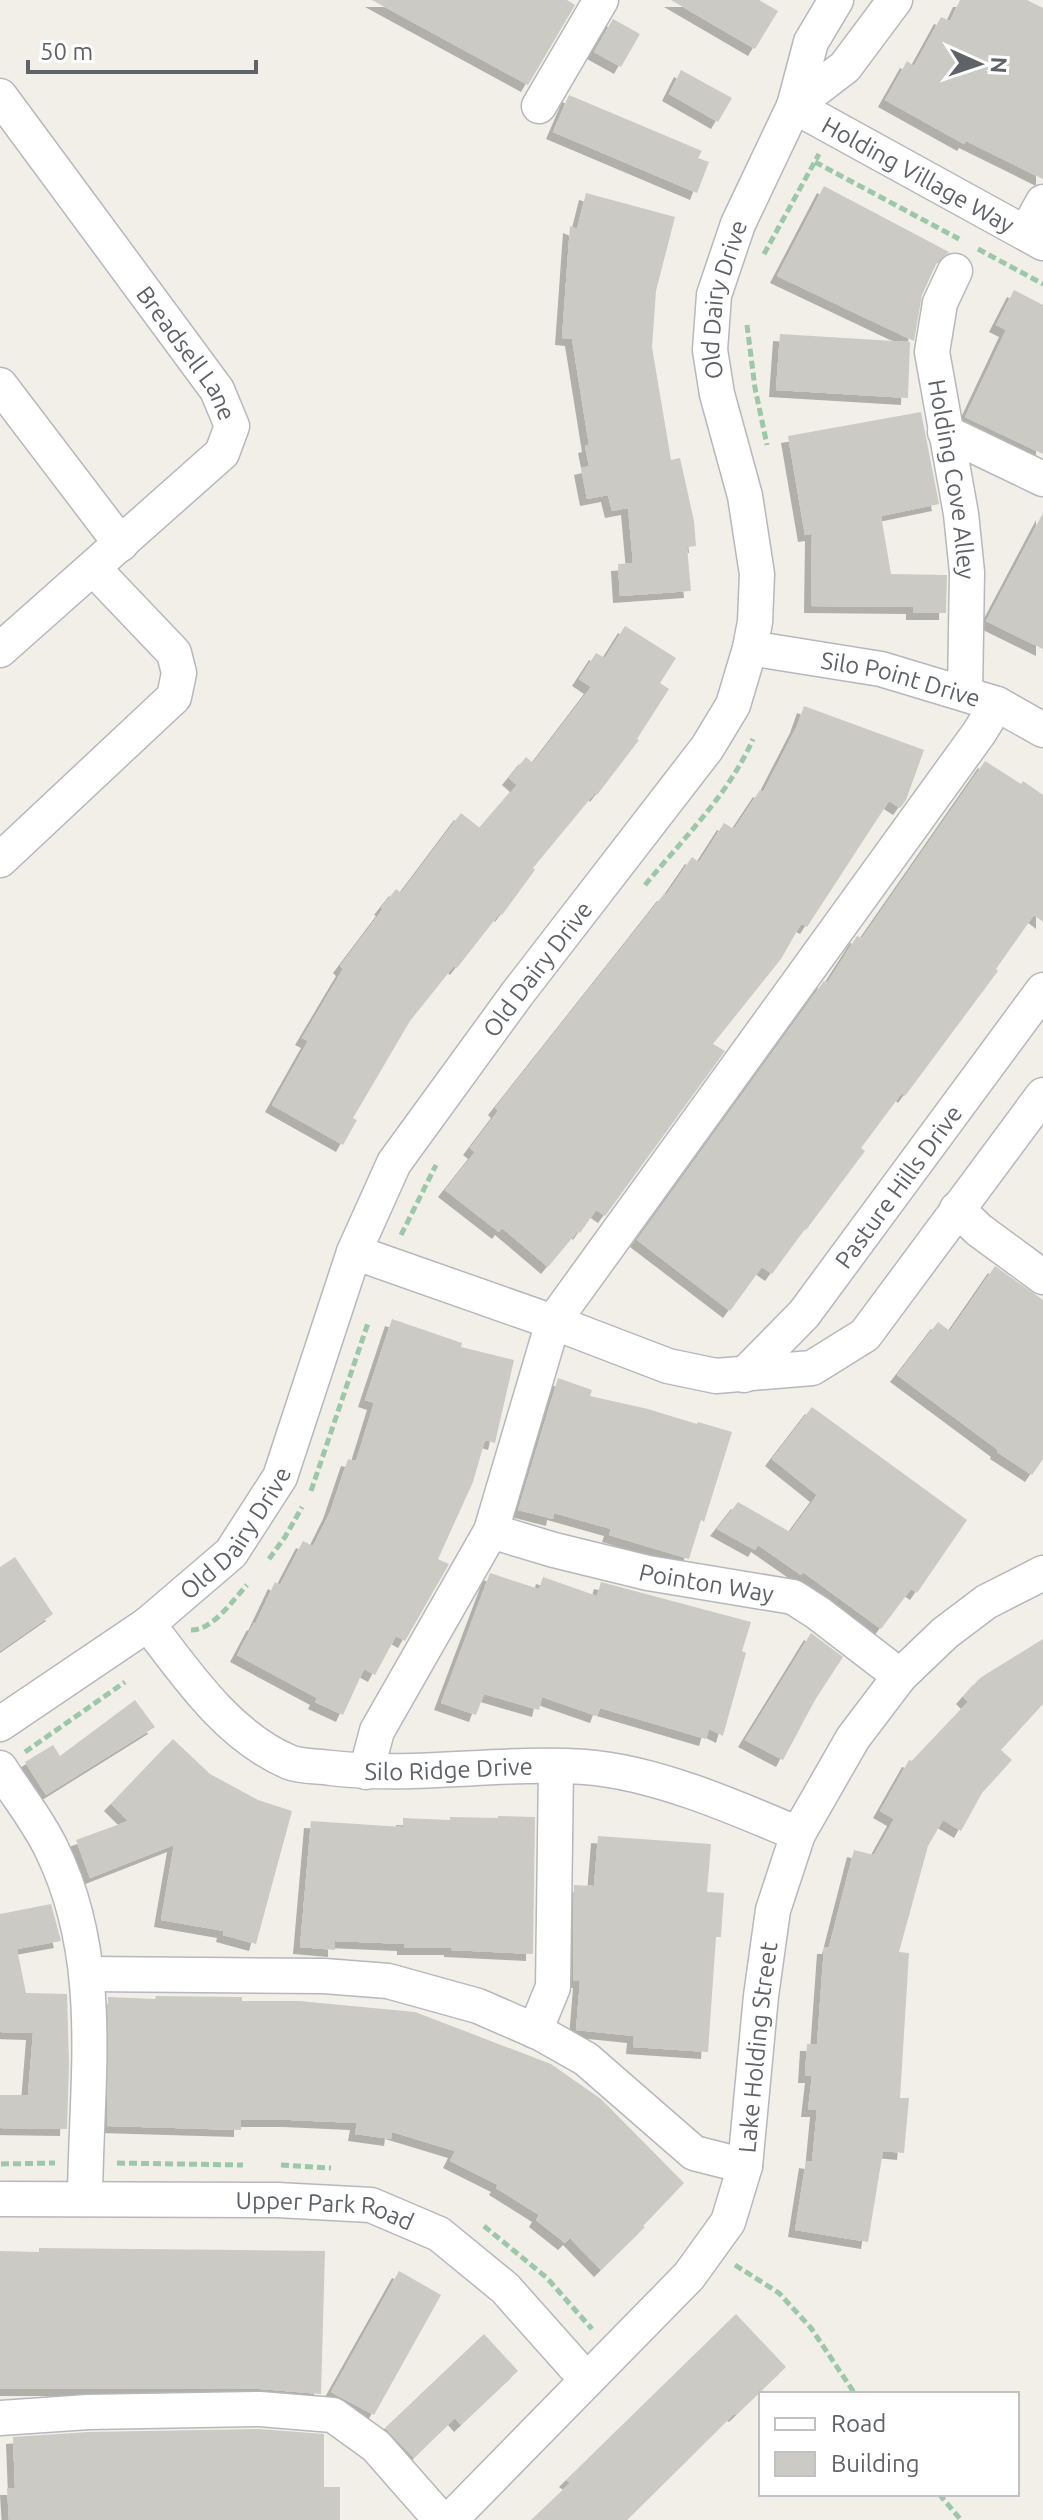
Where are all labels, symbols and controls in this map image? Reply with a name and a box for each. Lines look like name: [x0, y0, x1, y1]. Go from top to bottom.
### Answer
scale bar: [28, 24, 256, 74]
north arrow: [939, 24, 1019, 104]
text: 50 m: [40, 38, 93, 65]
text: N: [987, 56, 1012, 74]
street label: Holding Village Way: [818, 111, 1019, 238]
street label: Old Dairy Drive: [696, 216, 752, 381]
street label: Breadsell Lane: [131, 281, 241, 424]
street label: Holding Cove Alley: [924, 377, 981, 580]
street label: Silo Point Drive: [819, 646, 984, 712]
street label: Old Dairy Drive: [477, 896, 597, 1042]
street label: Pasture Hills Drive: [829, 1100, 967, 1273]
street label: Old Dairy Drive: [174, 1464, 296, 1604]
street label: Pointon Way: [636, 1558, 776, 1607]
street label: Silo Ridge Drive: [364, 1752, 533, 1785]
street label: Lake Holding Street: [733, 1939, 782, 2154]
street label: Upper Park Road: [235, 2186, 418, 2235]
legend: [759, 2392, 1019, 2496]
text: Road: [831, 2410, 886, 2437]
text: Building: [831, 2450, 919, 2477]

